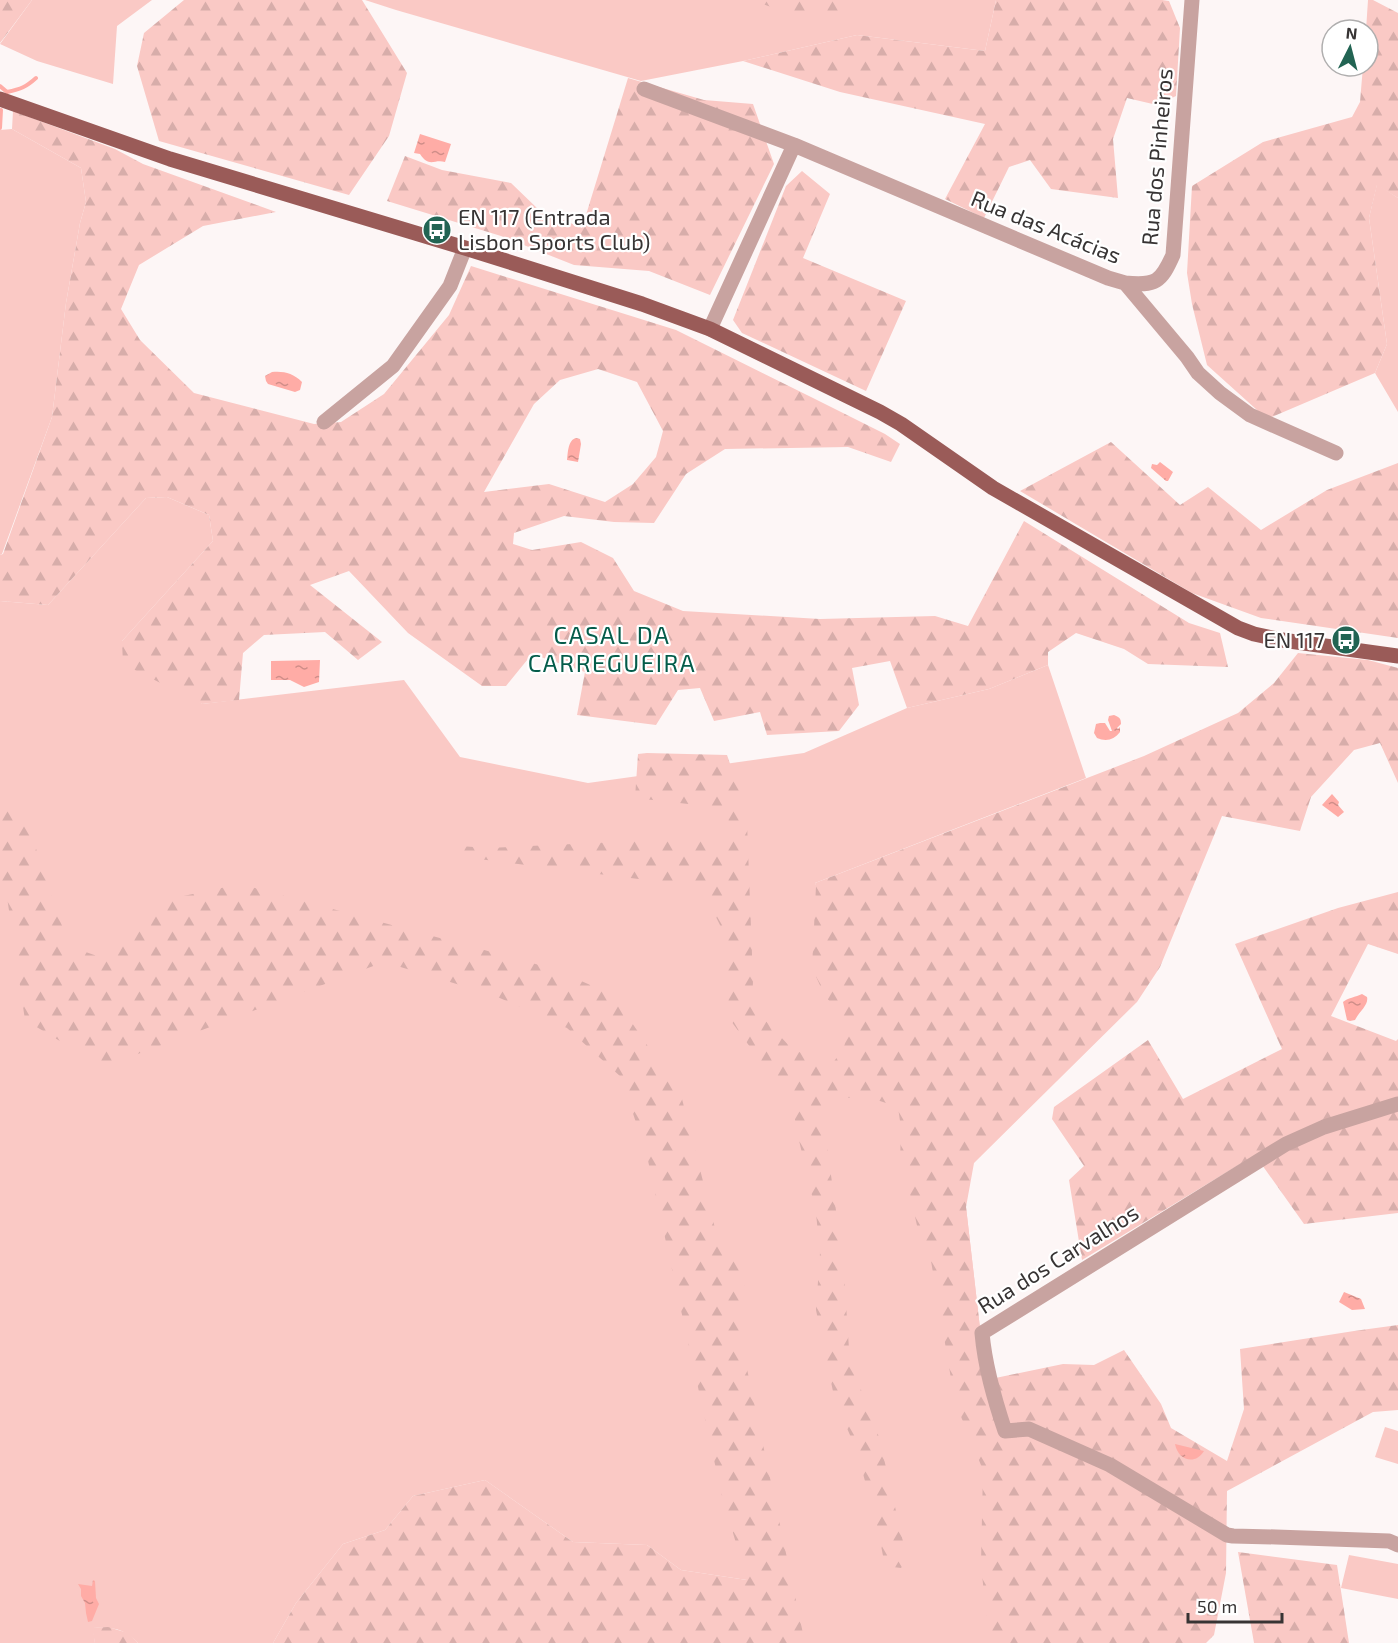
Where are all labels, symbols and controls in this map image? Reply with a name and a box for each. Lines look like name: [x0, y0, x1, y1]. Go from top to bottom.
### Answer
north arrow: [1320, 18, 1380, 78]
text: N: [1345, 23, 1358, 43]
street label: Rua dos Pinheiros: [1135, 67, 1177, 247]
street label: Rua das Acácias: [968, 184, 1125, 268]
place label: EN 117 (Entrada Lisbon Sports Club): [458, 203, 650, 254]
bus stop icon: EN 117 (Entrada Lisbon Sports Club): [421, 214, 453, 246]
district label: CASAL DA CARREGUEIRA: [528, 620, 696, 677]
bus stop icon: EN 117: [1330, 624, 1362, 656]
place label: EN 117: [1263, 626, 1325, 652]
street label: Rua dos Carvalhos: [972, 1198, 1143, 1318]
scale bar: [1188, 1586, 1282, 1624]
text: 50 m: [1197, 1595, 1237, 1617]

